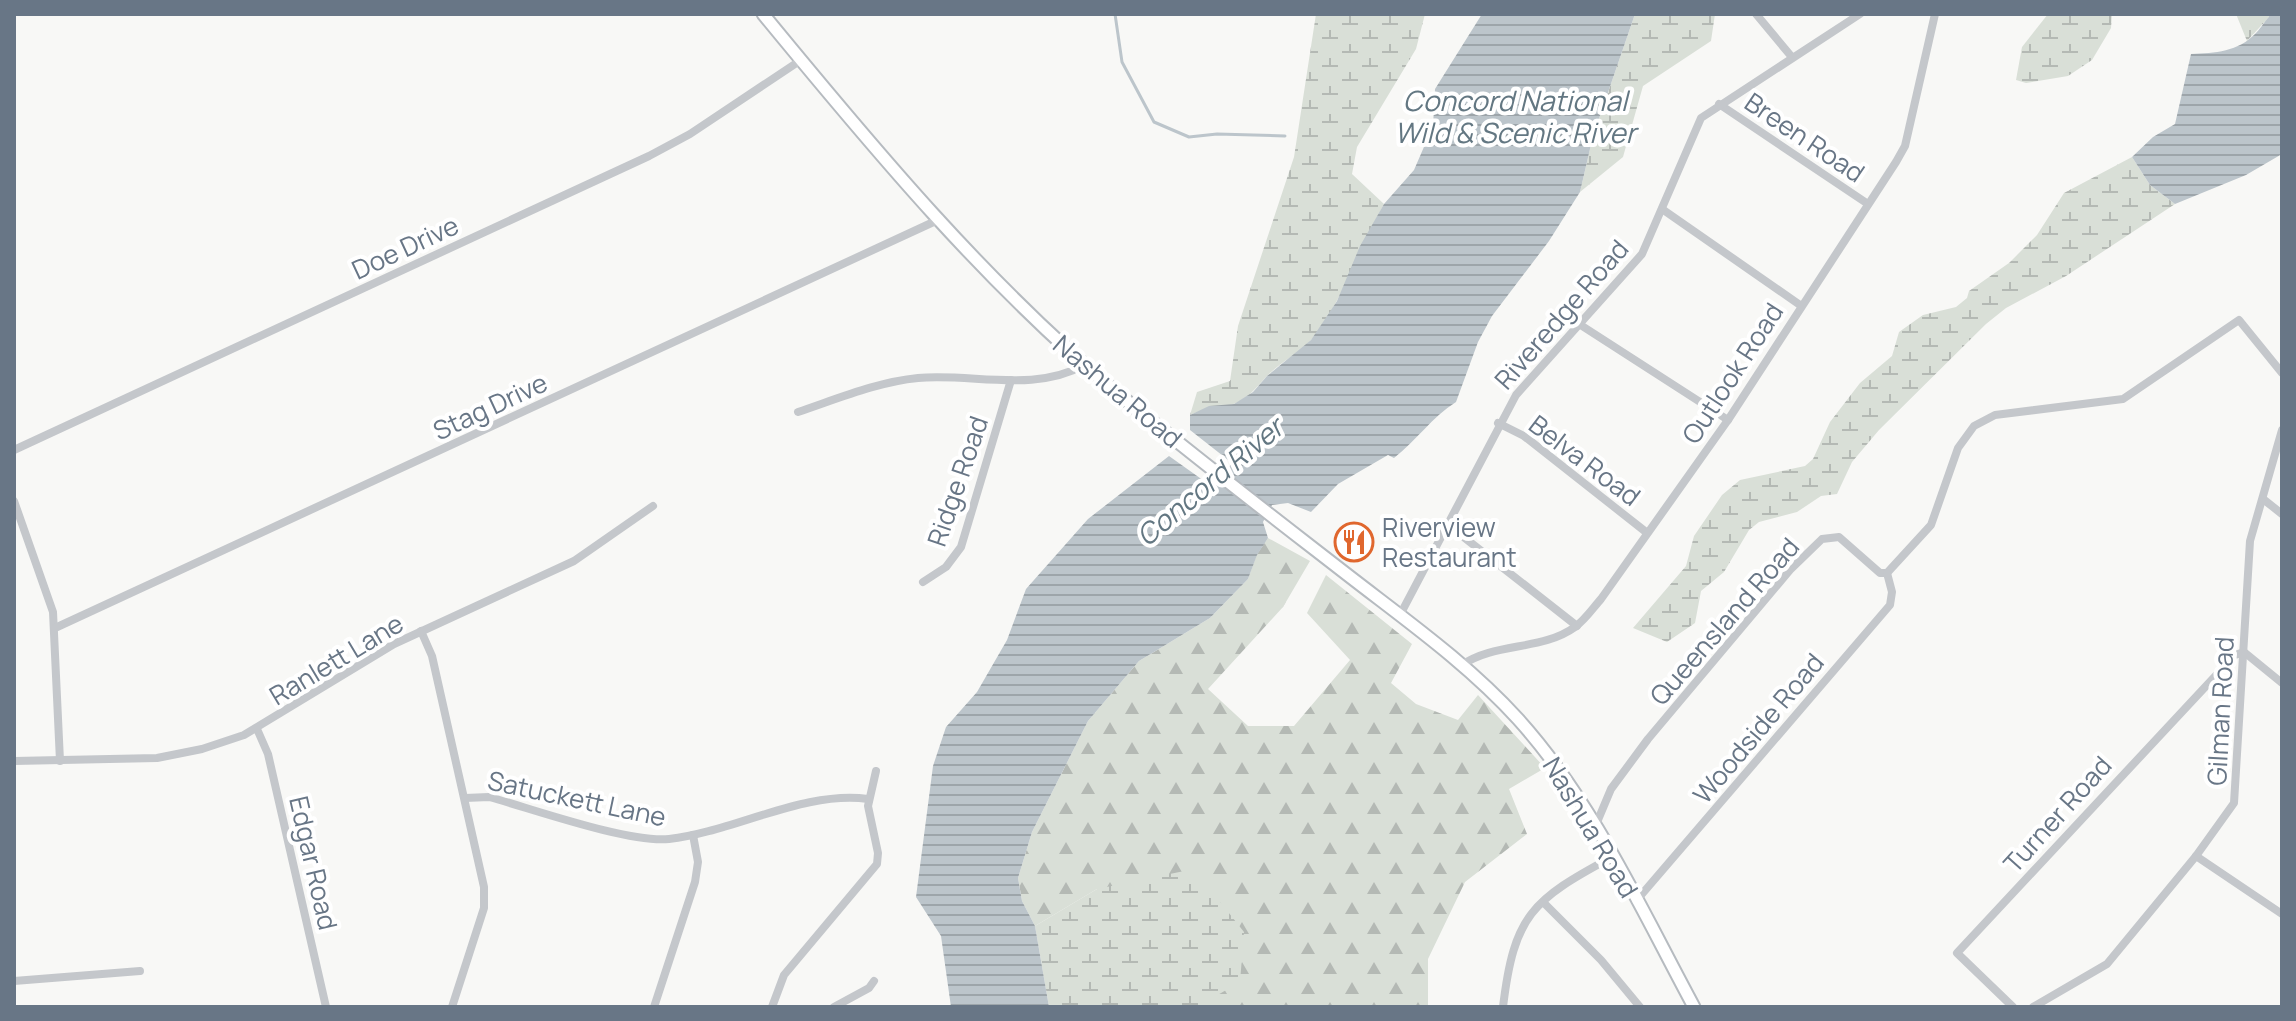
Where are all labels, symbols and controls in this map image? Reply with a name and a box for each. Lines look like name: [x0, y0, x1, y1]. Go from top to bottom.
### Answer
water label: Concord National Wild & Scenic River: [1394, 81, 1640, 151]
street label: Breen Road: [1738, 84, 1872, 190]
street label: Doe Drive: [346, 207, 464, 287]
street label: Riveredge Road: [1486, 231, 1636, 397]
street label: Outlook Road: [1673, 296, 1791, 450]
street label: Nashua Road: [1046, 326, 1190, 456]
street label: Stag Drive: [427, 364, 553, 448]
water label: Concord River: [1127, 406, 1294, 554]
street label: Belva Road: [1522, 406, 1648, 514]
street label: Ridge Road: [918, 411, 996, 551]
place label: Riverview Restaurant: [1382, 509, 1517, 575]
restaurant icon: Riverview Restaurant: [1333, 521, 1375, 563]
street label: Queensland Road: [1641, 529, 1807, 713]
street label: Ranlett Lane: [262, 605, 410, 713]
street label: Gilman Road: [2198, 636, 2242, 786]
street label: Woodside Road: [1684, 645, 1832, 811]
street label: Turner Road: [1995, 748, 2119, 880]
street label: Nashua Road: [1535, 750, 1647, 904]
street label: Satuckett Lane: [485, 762, 669, 834]
street label: Edgar Road: [281, 793, 347, 933]

